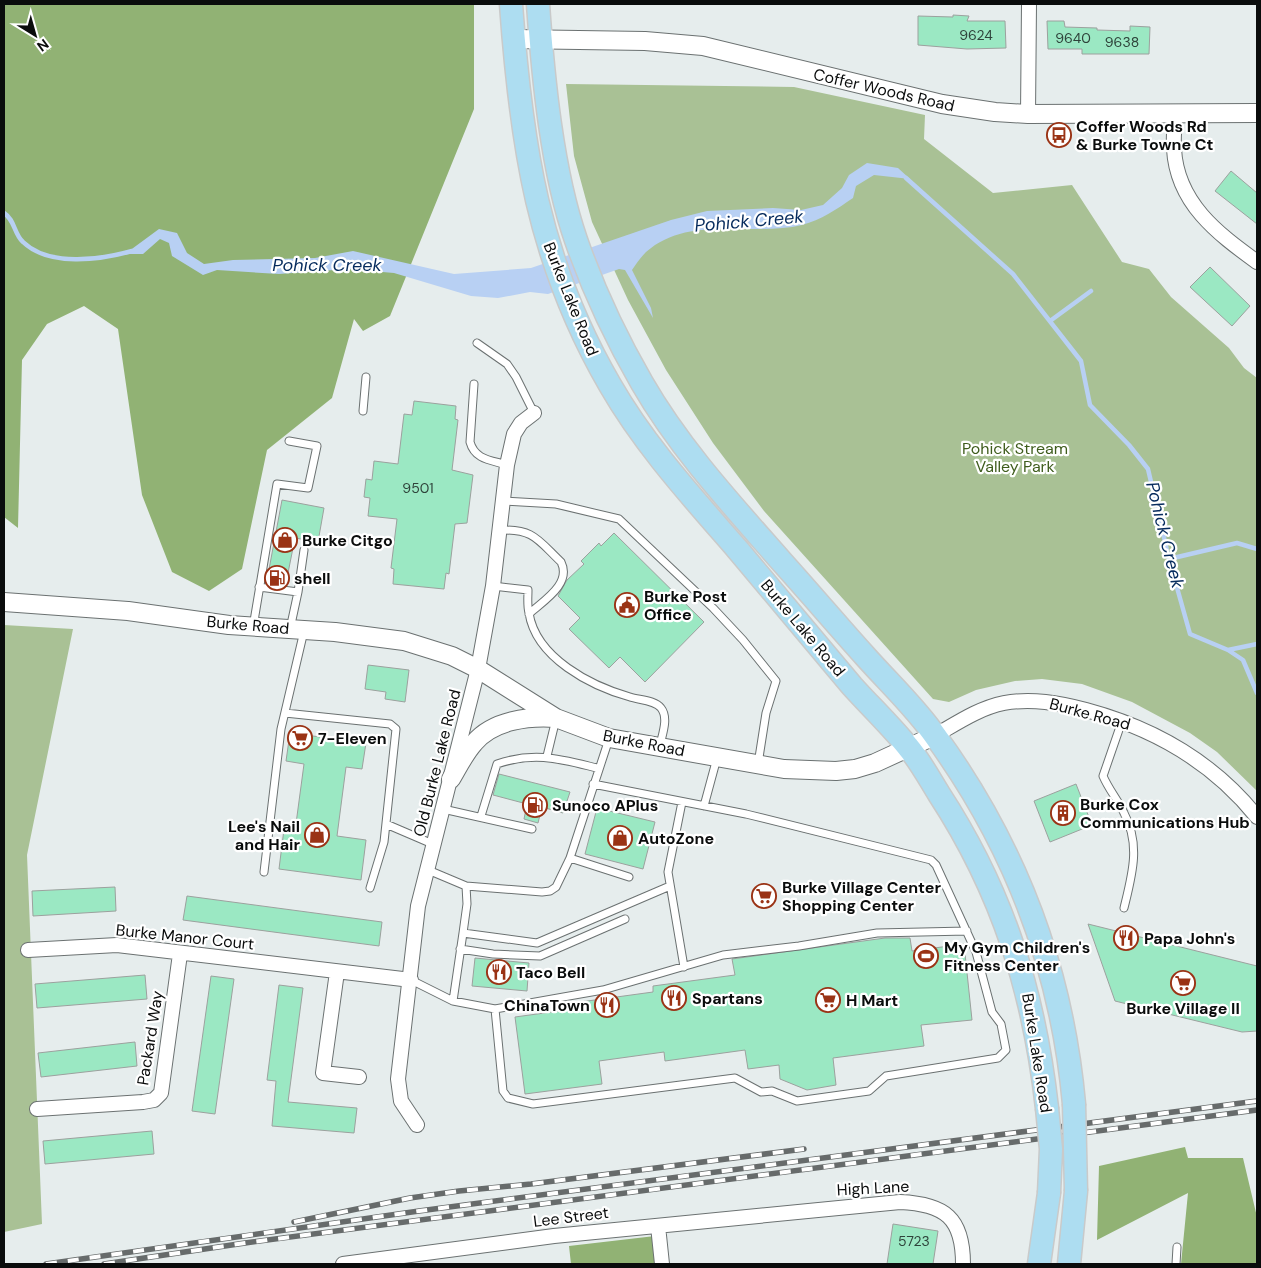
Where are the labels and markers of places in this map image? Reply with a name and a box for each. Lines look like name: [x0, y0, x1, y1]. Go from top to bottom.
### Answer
place label: Coffer Woods Rd & Burke Towne Ct: [1076, 116, 1214, 155]
bus stop icon: Coffer Woods Rd & Burke Towne Ct: [1046, 122, 1072, 148]
shop icon: Burke Citgo: [272, 527, 298, 553]
place label: Burke Citgo: [302, 530, 393, 551]
fuel station icon: shell: [264, 565, 290, 591]
place label: shell: [294, 568, 331, 589]
place label: Burke Post Office: [644, 586, 727, 625]
public building icon: Burke Post Office: [614, 592, 640, 618]
supermarket icon: 7-Eleven: [287, 725, 313, 751]
place label: 7-Eleven: [318, 728, 387, 749]
fuel station icon: Sunoco APlus: [522, 792, 548, 818]
place label: Burke Cox Communications Hub: [1080, 794, 1250, 833]
place label: Sunoco APlus: [552, 795, 658, 816]
building icon: Burke Cox Communications Hub: [1050, 800, 1076, 826]
place label: Lee's Nail and Hair: [228, 816, 300, 855]
shop icon: Lee's Nail and Hair: [304, 822, 330, 848]
shop icon: AutoZone: [607, 825, 633, 851]
place label: AutoZone: [638, 828, 714, 849]
place label: Burke Village Center Shopping Center: [782, 877, 941, 916]
supermarket icon: Burke Village Center Shopping Center: [751, 883, 777, 909]
restaurant icon: Papa John's: [1113, 925, 1139, 951]
place label: Papa John's: [1144, 928, 1235, 949]
place label: My Gym Children's Fitness Center: [944, 937, 1090, 976]
sports icon: My Gym Children's Fitness Center: [913, 943, 939, 969]
restaurant icon: Taco Bell: [486, 959, 512, 985]
place label: Taco Bell: [516, 962, 585, 983]
supermarket icon: Burke Village II: [1170, 970, 1196, 996]
restaurant icon: Spartans: [661, 985, 687, 1011]
supermarket icon: H Mart: [815, 987, 841, 1013]
place label: Spartans: [692, 988, 763, 1009]
place label: H Mart: [846, 990, 898, 1011]
restaurant icon: ChinaTown: [594, 992, 620, 1018]
place label: ChinaTown: [504, 995, 590, 1016]
place label: Burke Village II: [1126, 998, 1240, 1019]

